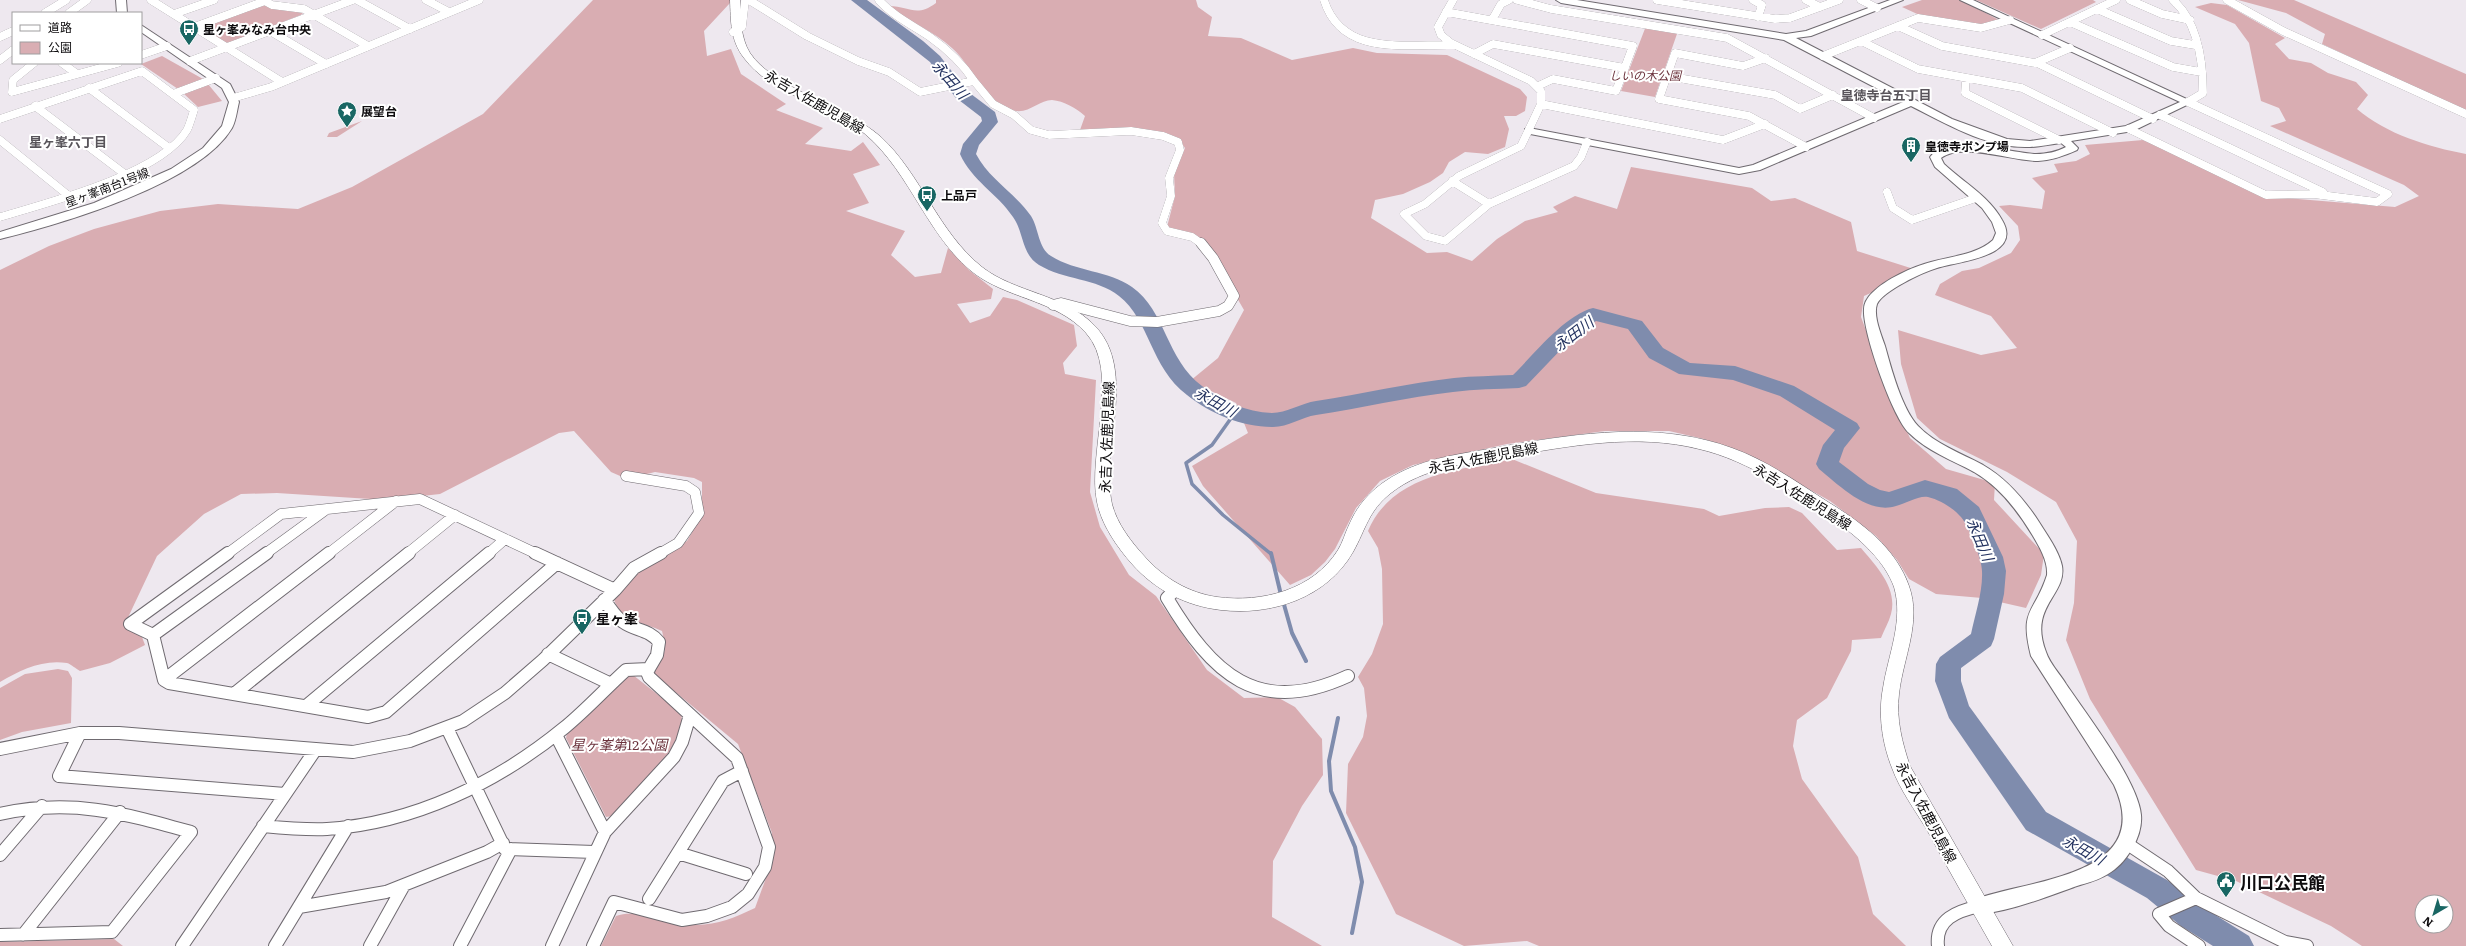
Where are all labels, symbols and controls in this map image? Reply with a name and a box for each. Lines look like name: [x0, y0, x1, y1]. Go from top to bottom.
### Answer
legend: [12, 12, 142, 64]
text: 道路: [48, 18, 72, 36]
bus stop icon: 星ヶ峯みなみ台中央: [178, 18, 200, 46]
place label: 星ヶ峯みなみ台中央: [203, 20, 311, 38]
text: 公園: [48, 38, 72, 56]
water label: 永田川: [928, 54, 976, 105]
street label: 永吉入佐鹿児島線: [762, 64, 868, 138]
park label: しいの木公園: [1609, 66, 1683, 84]
district label: 皇徳寺台五丁目: [1840, 85, 1932, 104]
place icon: 展望台: [336, 100, 358, 128]
place label: 展望台: [361, 102, 397, 120]
district label: 星ヶ峯六丁目: [29, 132, 107, 151]
building icon: 皇徳寺ポンプ場: [1900, 135, 1922, 163]
place label: 皇徳寺ポンプ場: [1925, 137, 2009, 155]
street label: 星ヶ峯南台1号線: [62, 163, 152, 211]
bus stop icon: 上品戸: [916, 184, 938, 212]
place label: 上品戸: [941, 186, 977, 204]
water label: 永田川: [1548, 309, 1599, 356]
water label: 永田川: [1191, 380, 1243, 423]
street label: 永吉入佐鹿児島線: [1094, 381, 1118, 493]
street label: 永吉入佐鹿児島線: [1426, 436, 1540, 478]
street label: 永吉入佐鹿児島線: [1750, 458, 1856, 534]
water label: 永田川: [1962, 514, 2001, 566]
bus stop icon: 星ヶ峯: [571, 607, 593, 635]
place label: 星ヶ峯: [596, 608, 638, 628]
park label: 星ヶ峯第12公園: [571, 734, 669, 754]
street label: 永吉入佐鹿児島線: [1892, 758, 1962, 866]
water label: 永田川: [2059, 828, 2111, 871]
place label: 川口公民館: [2240, 869, 2325, 894]
public building icon: 川口公民館: [2215, 870, 2237, 898]
north arrow: [2414, 894, 2454, 934]
text: N: [2419, 914, 2436, 932]

